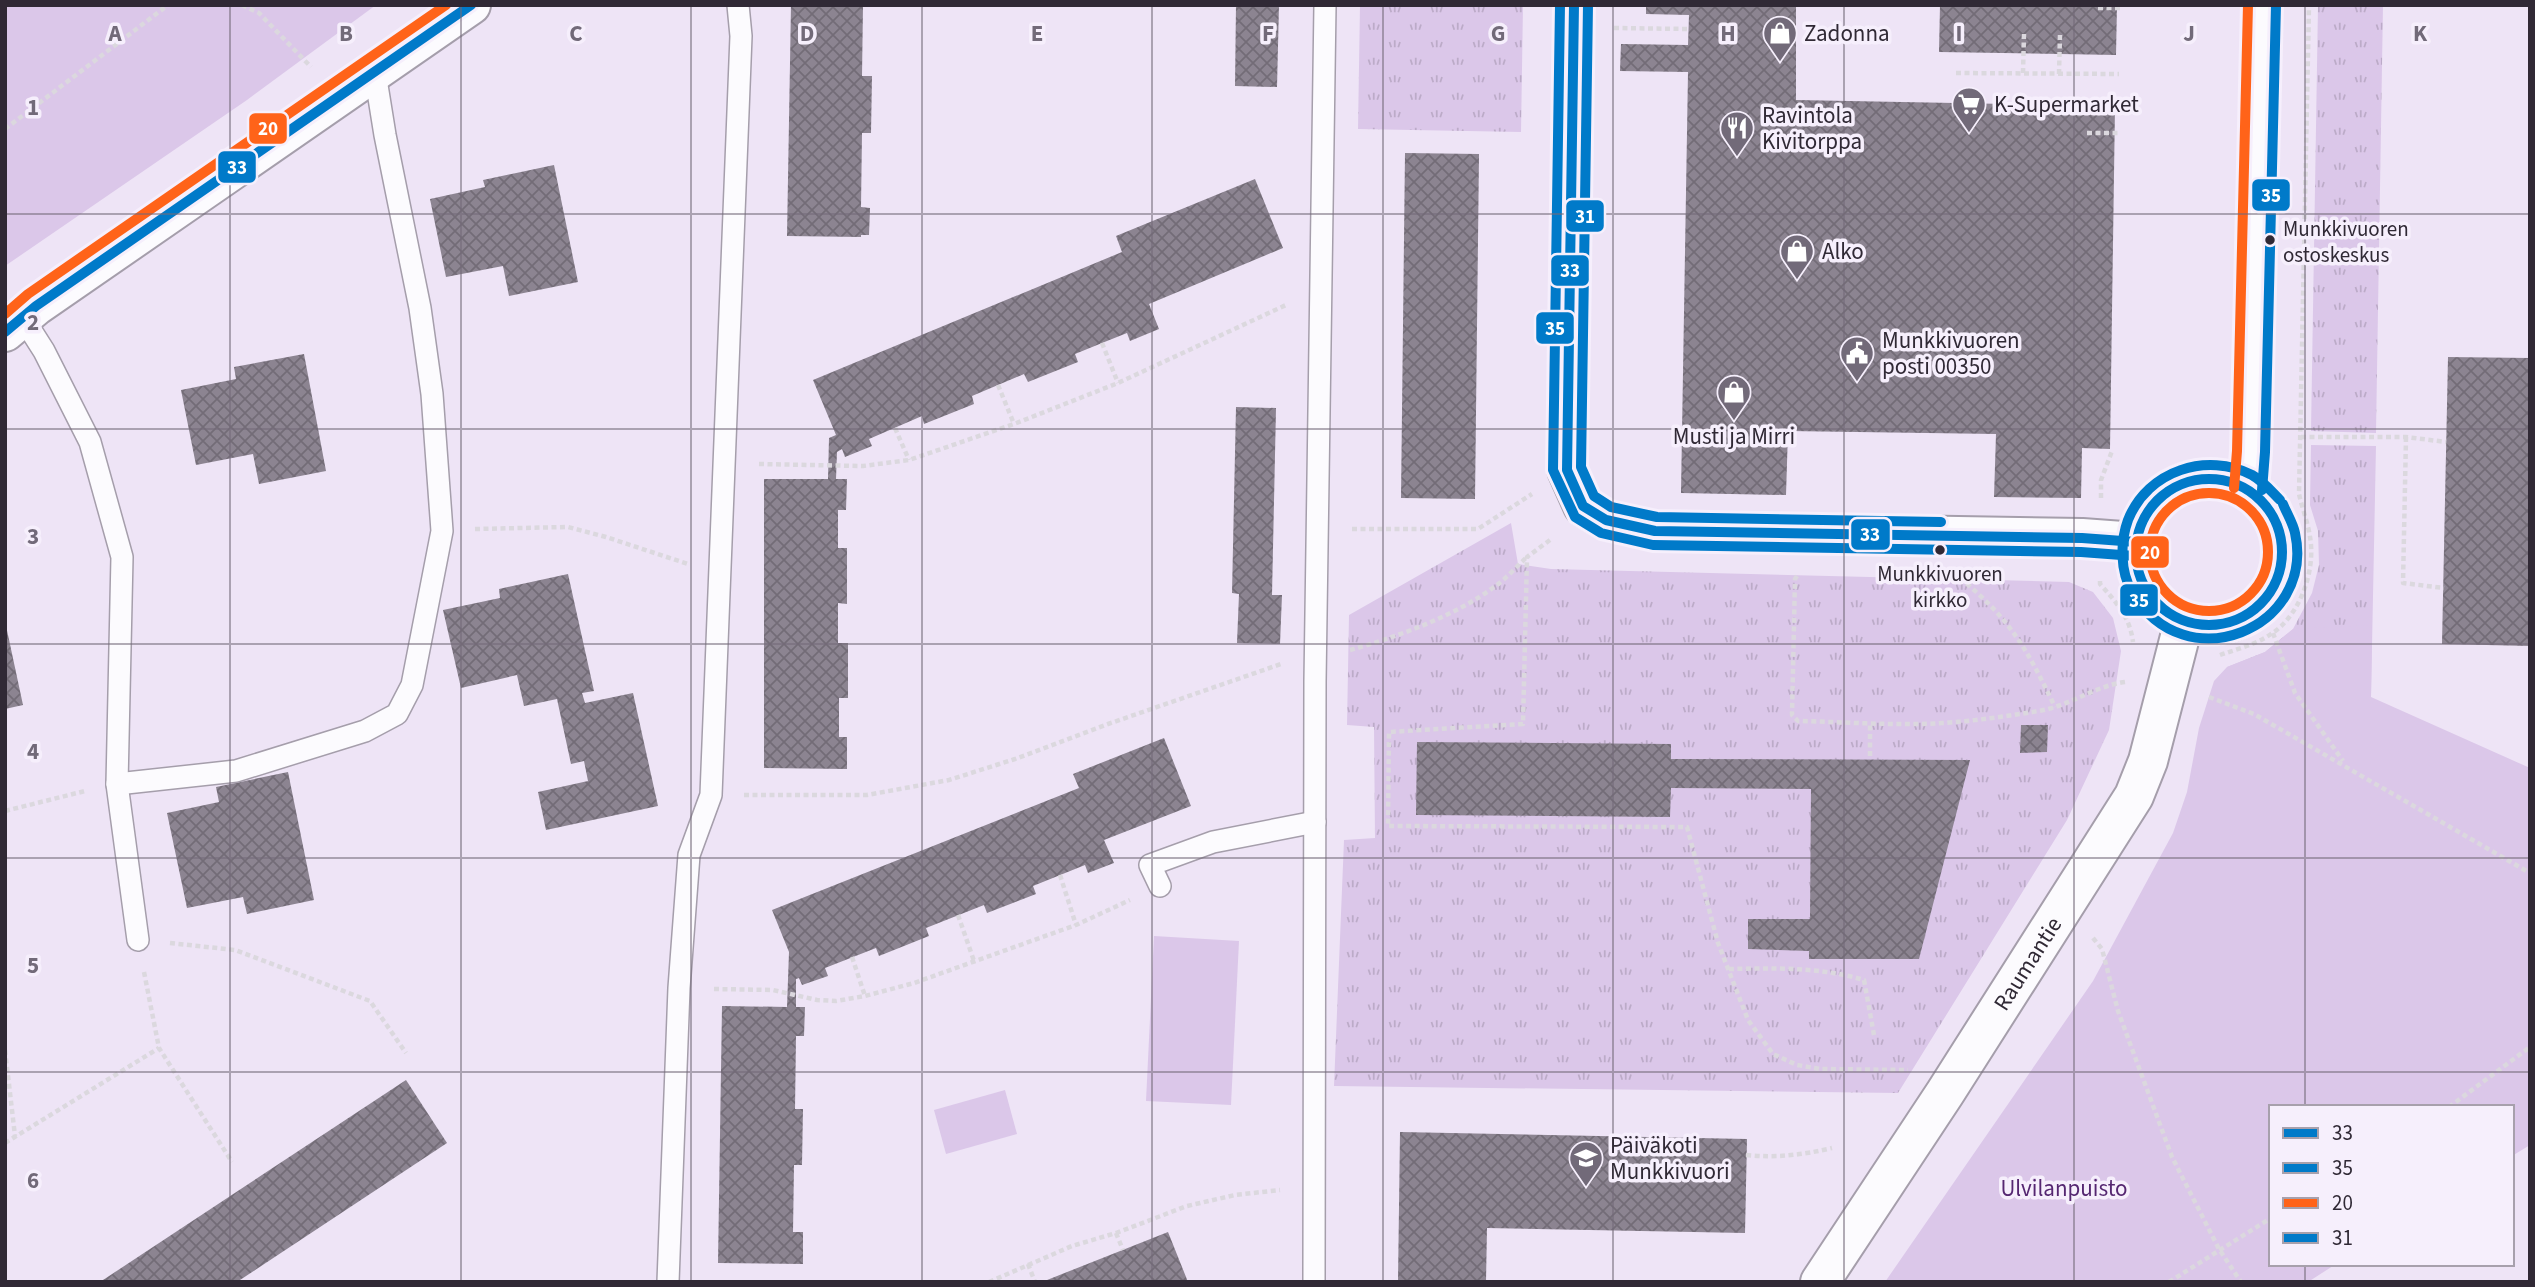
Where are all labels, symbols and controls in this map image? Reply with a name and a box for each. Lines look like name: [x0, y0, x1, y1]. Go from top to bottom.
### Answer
shop icon: Zadonna: [1761, 14, 1799, 63]
text: A: [107, 17, 122, 50]
text: B: [339, 17, 353, 50]
text: C: [569, 17, 583, 50]
text: D: [800, 17, 814, 50]
text: E: [1031, 17, 1043, 50]
text: F: [1262, 17, 1274, 50]
text: G: [1491, 17, 1505, 50]
text: H: [1720, 17, 1736, 50]
place label: Zadonna: [1804, 17, 1890, 50]
text: I: [1956, 17, 1962, 50]
text: J: [2183, 17, 2195, 50]
text: K: [2413, 17, 2428, 50]
supermarket icon: K-Supermarket: [1950, 85, 1988, 134]
place label: K-Supermarket: [1994, 88, 2139, 121]
text: 1: [27, 91, 39, 124]
place label: Ravintola Kivitorppa: [1762, 99, 1862, 158]
restaurant icon: Ravintola Kivitorppa: [1718, 109, 1756, 158]
line badge: 20: [248, 112, 288, 145]
text: 20: [258, 116, 278, 143]
line badge: 33: [217, 150, 257, 184]
text: 33: [227, 155, 247, 182]
line badge: 35: [2251, 178, 2291, 212]
text: 35: [2261, 183, 2281, 210]
line badge: 31: [1565, 199, 1605, 233]
text: 31: [1575, 204, 1595, 231]
place label: Munkkivuoren ostoskeskus: [2283, 214, 2409, 270]
shop icon: Alko: [1778, 232, 1816, 281]
marker: Munkkivuoren ostoskeskus: [2263, 233, 2277, 247]
place label: Alko: [1822, 235, 1864, 268]
line badge: 33: [1550, 254, 1590, 287]
text: 33: [1560, 258, 1580, 285]
text: 2: [27, 306, 39, 339]
line badge: 35: [1535, 311, 1575, 345]
text: 35: [1545, 316, 1565, 343]
place label: Munkkivuoren posti 00350: [1882, 324, 2020, 383]
public building icon: Munkkivuoren posti 00350: [1838, 334, 1876, 383]
shop icon: Musti ja Mirri: [1715, 373, 1753, 422]
place label: Musti ja Mirri: [1673, 420, 1795, 453]
line badge: 33: [1850, 518, 1891, 551]
text: 3: [27, 520, 39, 553]
text: 33: [1860, 522, 1880, 549]
line badge: 20: [2130, 535, 2170, 569]
text: 20: [2140, 540, 2160, 567]
marker: Munkkivuoren kirkko: [1933, 543, 1947, 557]
place label: Munkkivuoren kirkko: [1877, 559, 2003, 615]
line badge: 35: [2119, 583, 2159, 617]
text: 35: [2129, 588, 2149, 615]
text: 4: [27, 735, 39, 768]
street label: Raumantie: [1986, 911, 2070, 1017]
text: 5: [27, 949, 39, 982]
legend: [2269, 1105, 2514, 1266]
text: 33: [2332, 1118, 2353, 1148]
place label: Päiväkoti Munkkivuori: [1610, 1129, 1730, 1188]
school or university icon: Päiväkoti Munkkivuori: [1567, 1139, 1605, 1188]
text: 35: [2332, 1153, 2353, 1183]
text: 6: [27, 1164, 39, 1197]
park label: Ulvilanpuisto: [2000, 1172, 2128, 1205]
text: 20: [2332, 1188, 2353, 1218]
text: 31: [2332, 1223, 2353, 1253]

